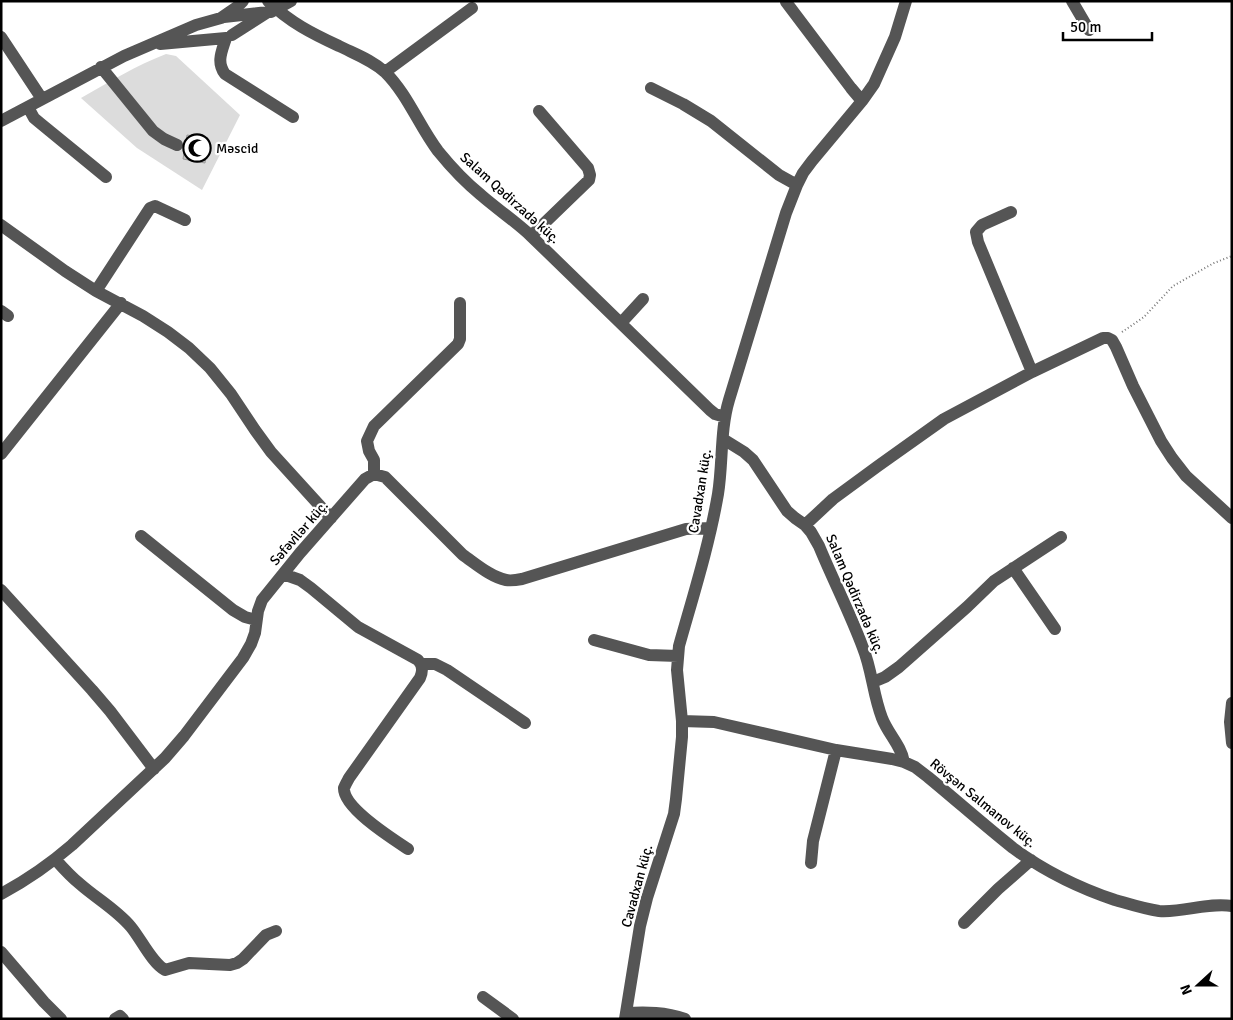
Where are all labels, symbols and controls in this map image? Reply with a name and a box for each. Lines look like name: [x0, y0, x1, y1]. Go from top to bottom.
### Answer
scale bar: [1063, 10, 1152, 42]
text: 50 m: [1070, 18, 1101, 36]
mosque icon: Məscid: [182, 133, 212, 163]
place label: Məscid: [216, 140, 258, 157]
street label: Salam Qədirzadə küç.: [457, 149, 563, 247]
street label: Cavadxan küç.: [685, 448, 715, 534]
street label: Səfəvilər küç.: [266, 497, 332, 569]
street label: Salam Qədirzadə küç.: [822, 532, 888, 656]
street label: Rövşən Salmanov küç.: [926, 755, 1040, 851]
street label: Cavadxan küç.: [618, 843, 656, 929]
north arrow: [1173, 960, 1223, 1010]
text: N: [1177, 982, 1196, 997]

